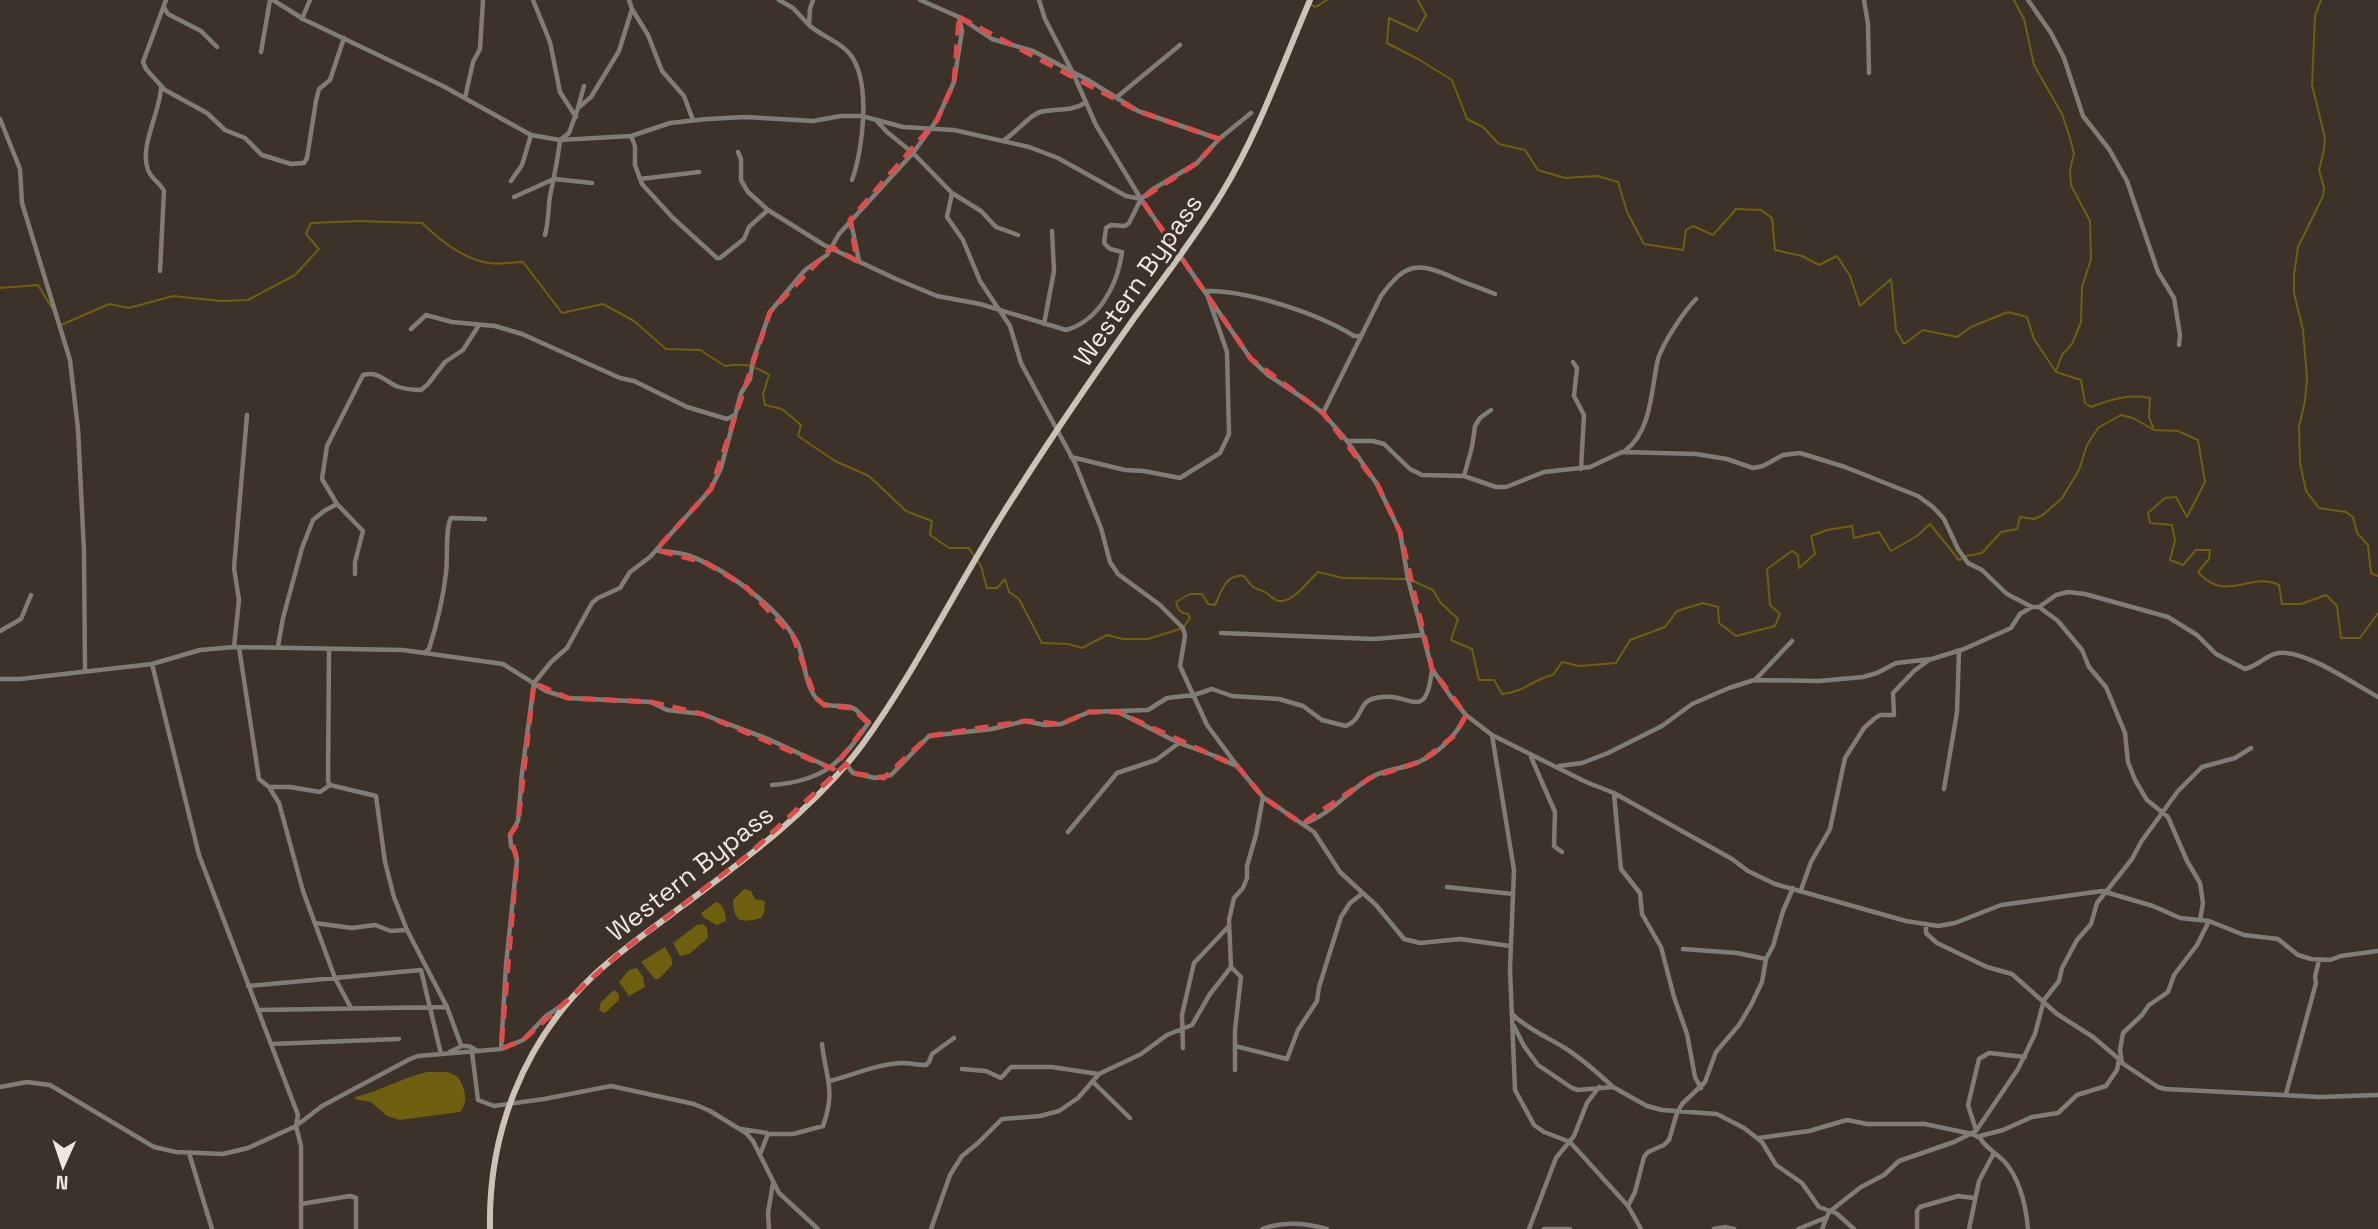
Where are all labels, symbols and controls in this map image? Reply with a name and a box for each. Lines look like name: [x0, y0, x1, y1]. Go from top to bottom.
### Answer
street label: Western Bypass: [1066, 187, 1210, 373]
street label: Western Bypass: [600, 797, 780, 949]
north arrow: [28, 1131, 98, 1201]
text: N: [55, 1170, 69, 1195]

